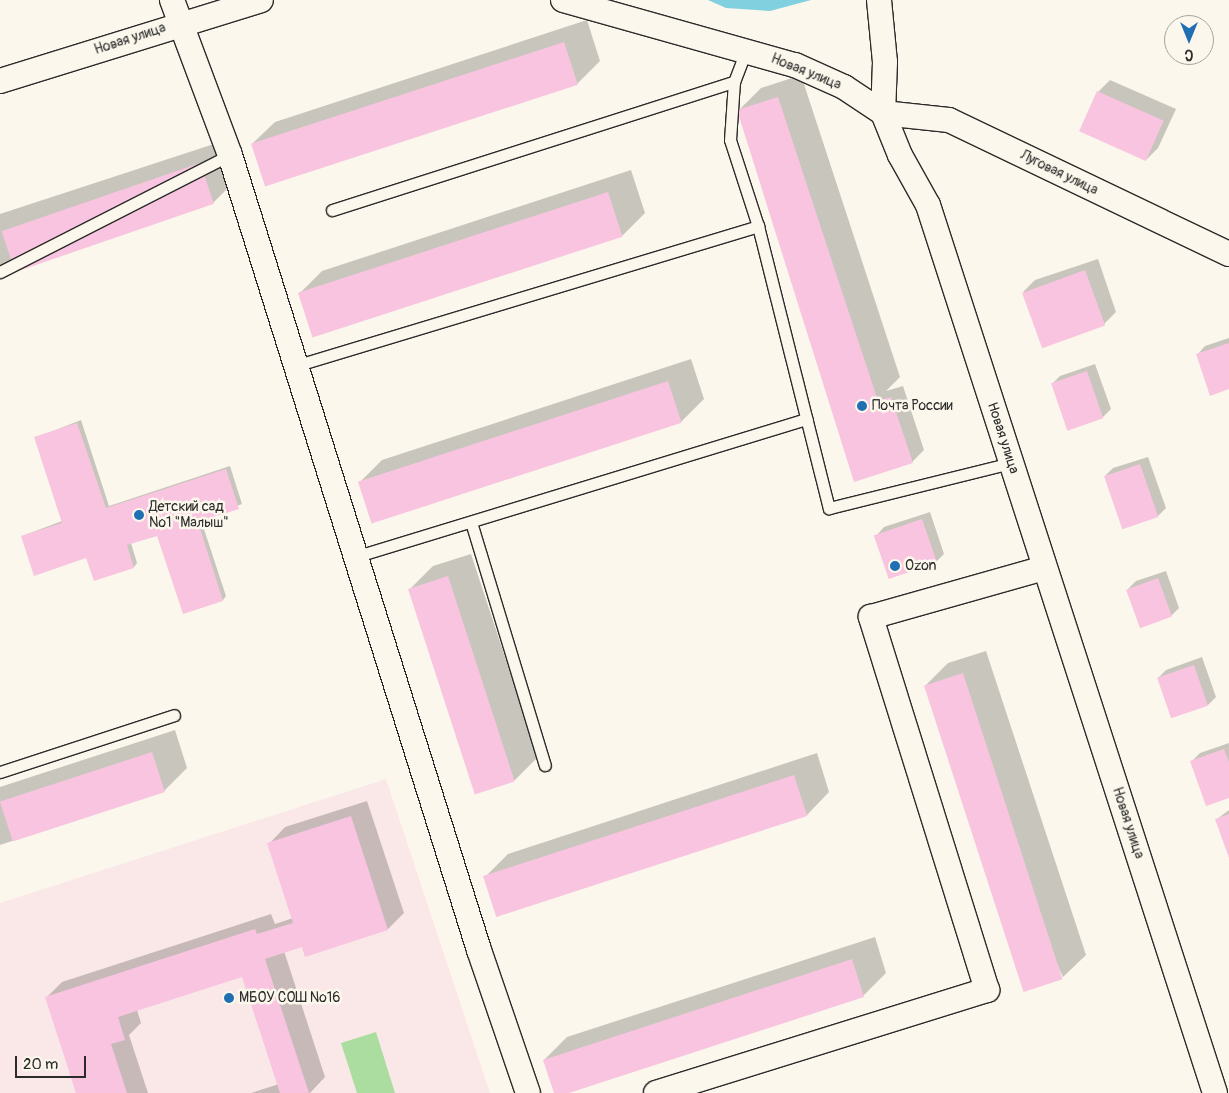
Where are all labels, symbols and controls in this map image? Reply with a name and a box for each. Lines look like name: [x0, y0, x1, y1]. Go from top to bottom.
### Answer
north arrow: [1164, 15, 1214, 65]
street label: Новая улица: [92, 20, 168, 58]
text: С: [1185, 46, 1193, 63]
street label: Новая улица: [768, 50, 844, 94]
street label: Луговая улица: [1017, 147, 1101, 199]
place label: Почта России: [872, 398, 953, 414]
marker: Почта России: [856, 400, 868, 412]
street label: Новая улица: [984, 400, 1022, 476]
place label: Детский сад №1 "Малыш": [149, 499, 229, 532]
marker: Детский сад №1 "Малыш": [133, 509, 145, 521]
place label: Ozon: [905, 558, 936, 574]
marker: Ozon: [889, 560, 901, 572]
street label: Новая улица: [1109, 785, 1147, 861]
place label: МБОУ СОШ №16: [239, 990, 340, 1006]
marker: МБОУ СОШ №16: [223, 992, 235, 1004]
scale bar: [18, 1046, 89, 1078]
text: 20 m: [23, 1055, 58, 1074]

